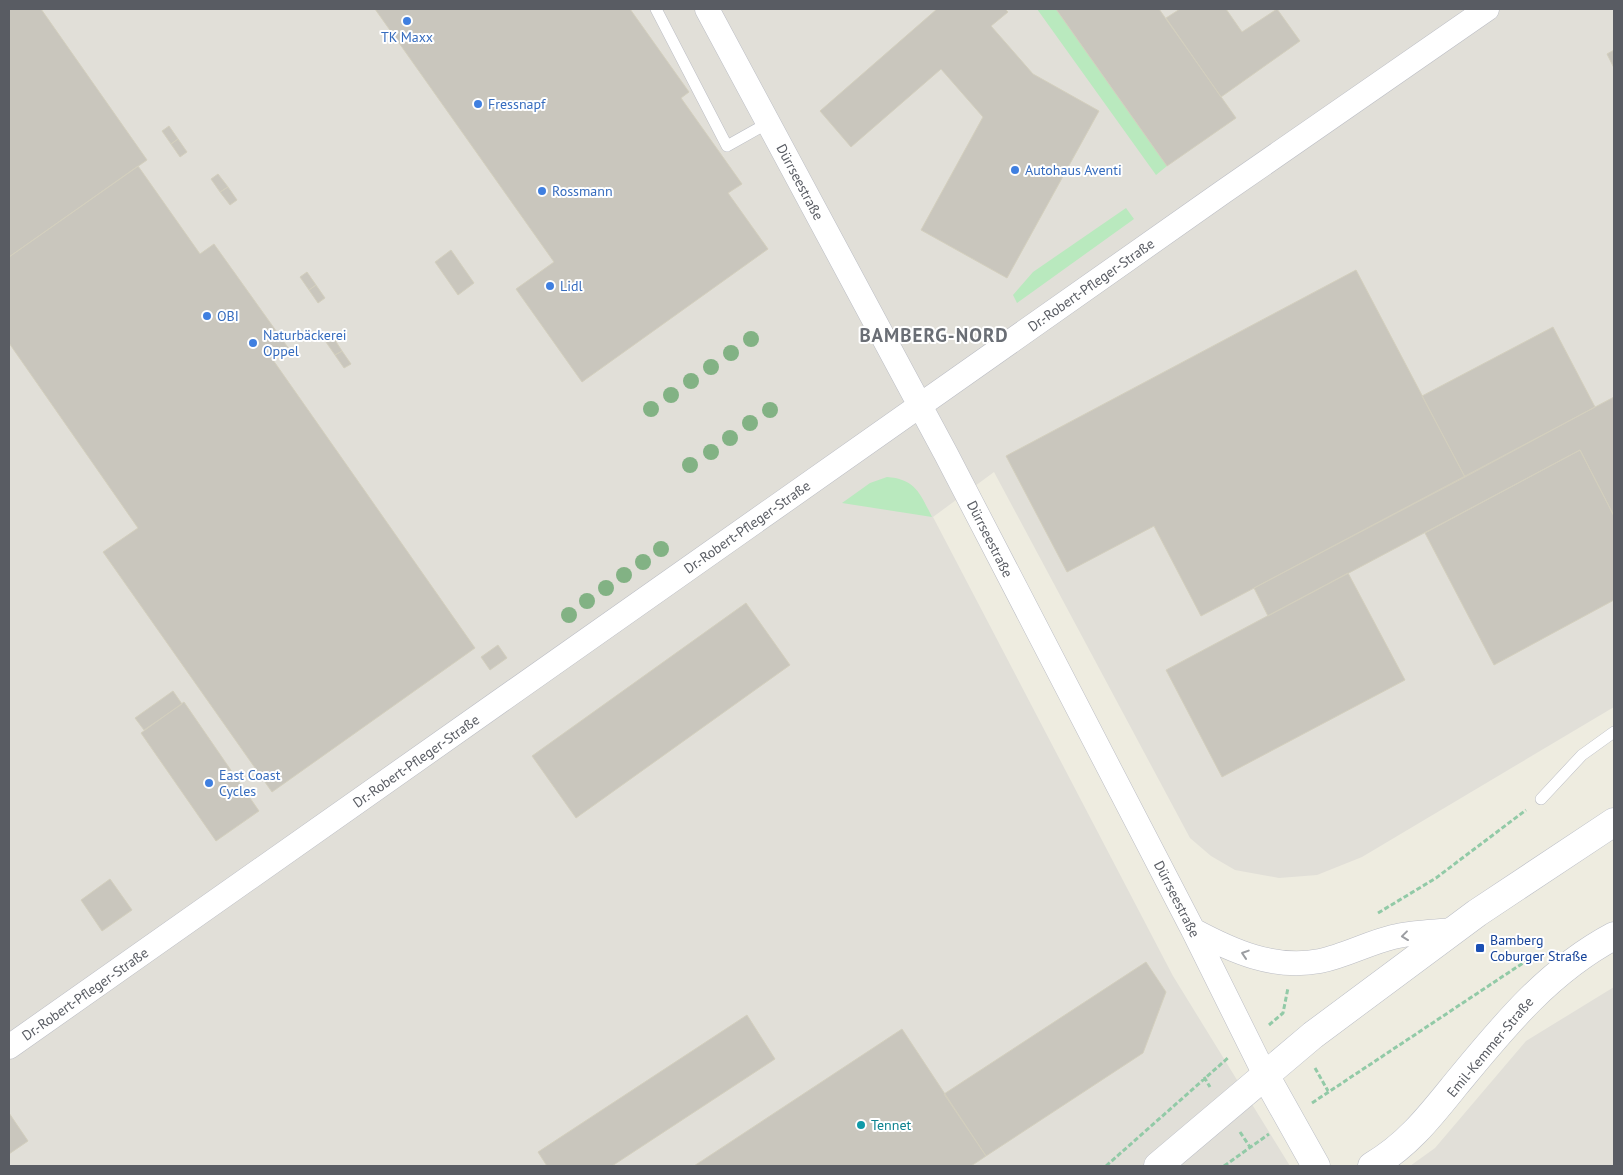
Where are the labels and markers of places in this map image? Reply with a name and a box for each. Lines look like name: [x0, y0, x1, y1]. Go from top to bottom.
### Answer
marker: TK Maxx: [401, 15, 413, 27]
place label: TK Maxx: [381, 28, 433, 46]
place label: Fressnapf: [488, 95, 546, 113]
marker: Fressnapf: [472, 98, 484, 110]
place label: Autohaus Aventi: [1025, 161, 1122, 179]
marker: Autohaus Aventi: [1009, 164, 1021, 176]
place label: Rossmann: [552, 182, 613, 200]
marker: Rossmann: [536, 185, 548, 197]
place label: Lidl: [560, 277, 583, 295]
marker: Lidl: [544, 280, 556, 292]
place label: OBI: [217, 307, 239, 325]
marker: OBI: [201, 310, 213, 322]
place label: Naturbäckerei Oppel: [263, 326, 347, 360]
marker: Naturbäckerei Oppel: [247, 337, 259, 349]
place label: East Coast Cycles: [219, 766, 281, 800]
marker: East Coast Cycles: [203, 777, 215, 789]
place label: Bamberg Coburger Straße: [1490, 931, 1587, 965]
marker: Bamberg Coburger Straße: [1474, 942, 1486, 954]
place label: Tennet: [871, 1116, 912, 1134]
marker: Tennet: [855, 1119, 867, 1131]

